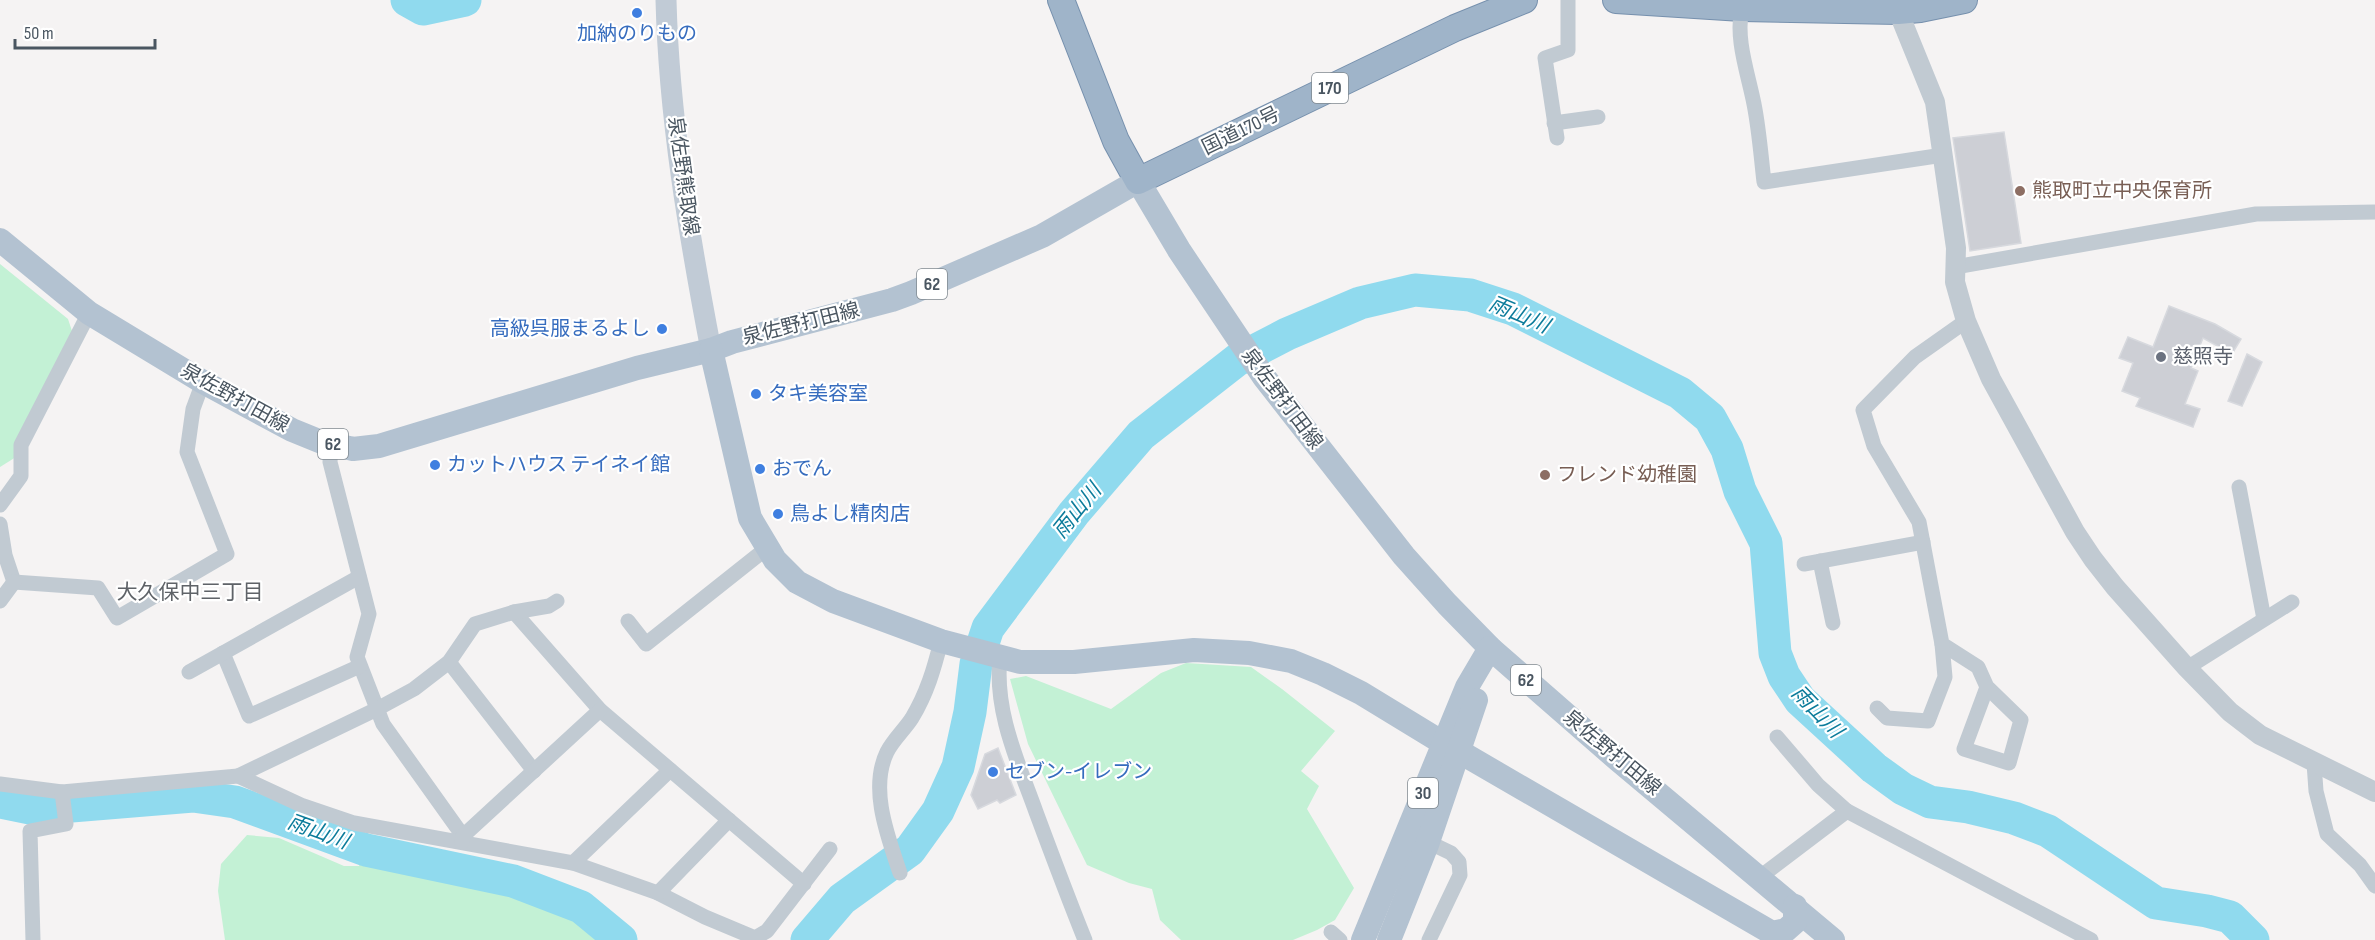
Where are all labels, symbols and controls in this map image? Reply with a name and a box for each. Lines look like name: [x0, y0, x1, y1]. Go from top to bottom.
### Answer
marker: 加納のりもの: [630, 6, 644, 20]
scale bar: [15, 12, 154, 50]
place label: 加納のりもの: [577, 22, 697, 46]
text: 50 m: [24, 23, 54, 44]
road number: 170: [1312, 73, 1348, 103]
street label: 国道170号: [1198, 102, 1284, 160]
street label: 泉佐野熊取線: [663, 115, 703, 237]
place label: 熊取町立中央保育所: [2032, 179, 2212, 203]
marker: 熊取町立中央保育所: [2013, 184, 2027, 198]
road number: 62: [917, 269, 947, 299]
water label: 雨山川: [1485, 291, 1555, 340]
street label: 泉佐野打田線: [740, 298, 862, 350]
place label: 高級呉服まるよし: [490, 317, 650, 341]
marker: 高級呉服まるよし: [655, 322, 669, 336]
street label: 泉佐野打田線: [1236, 344, 1328, 454]
place label: 慈照寺: [2173, 345, 2233, 369]
marker: 慈照寺: [2154, 350, 2168, 364]
street label: 泉佐野打田線: [177, 358, 293, 438]
place label: タキ美容室: [768, 382, 868, 406]
marker: タキ美容室: [749, 387, 763, 401]
road number: 62: [318, 429, 348, 459]
place label: カットハウス テイネイ館: [447, 453, 670, 477]
place label: おでん: [772, 457, 832, 481]
marker: カットハウス テイネイ館: [428, 458, 442, 472]
marker: おでん: [753, 462, 767, 476]
place label: フレンド幼稚園: [1557, 463, 1697, 487]
marker: フレンド幼稚園: [1538, 468, 1552, 482]
water label: 雨山川: [1047, 477, 1108, 543]
place label: 鳥よし精肉店: [790, 502, 910, 526]
marker: 鳥よし精肉店: [771, 507, 785, 521]
district label: 大久保中三丁目: [117, 580, 264, 605]
road number: 62: [1511, 665, 1541, 695]
water label: 雨山川: [1786, 681, 1849, 745]
street label: 泉佐野打田線: [1558, 705, 1666, 801]
place label: セブン-イレブン: [1005, 760, 1152, 784]
marker: セブン-イレブン: [986, 765, 1000, 779]
road number: 30: [1408, 778, 1438, 808]
water label: 雨山川: [284, 809, 354, 855]

